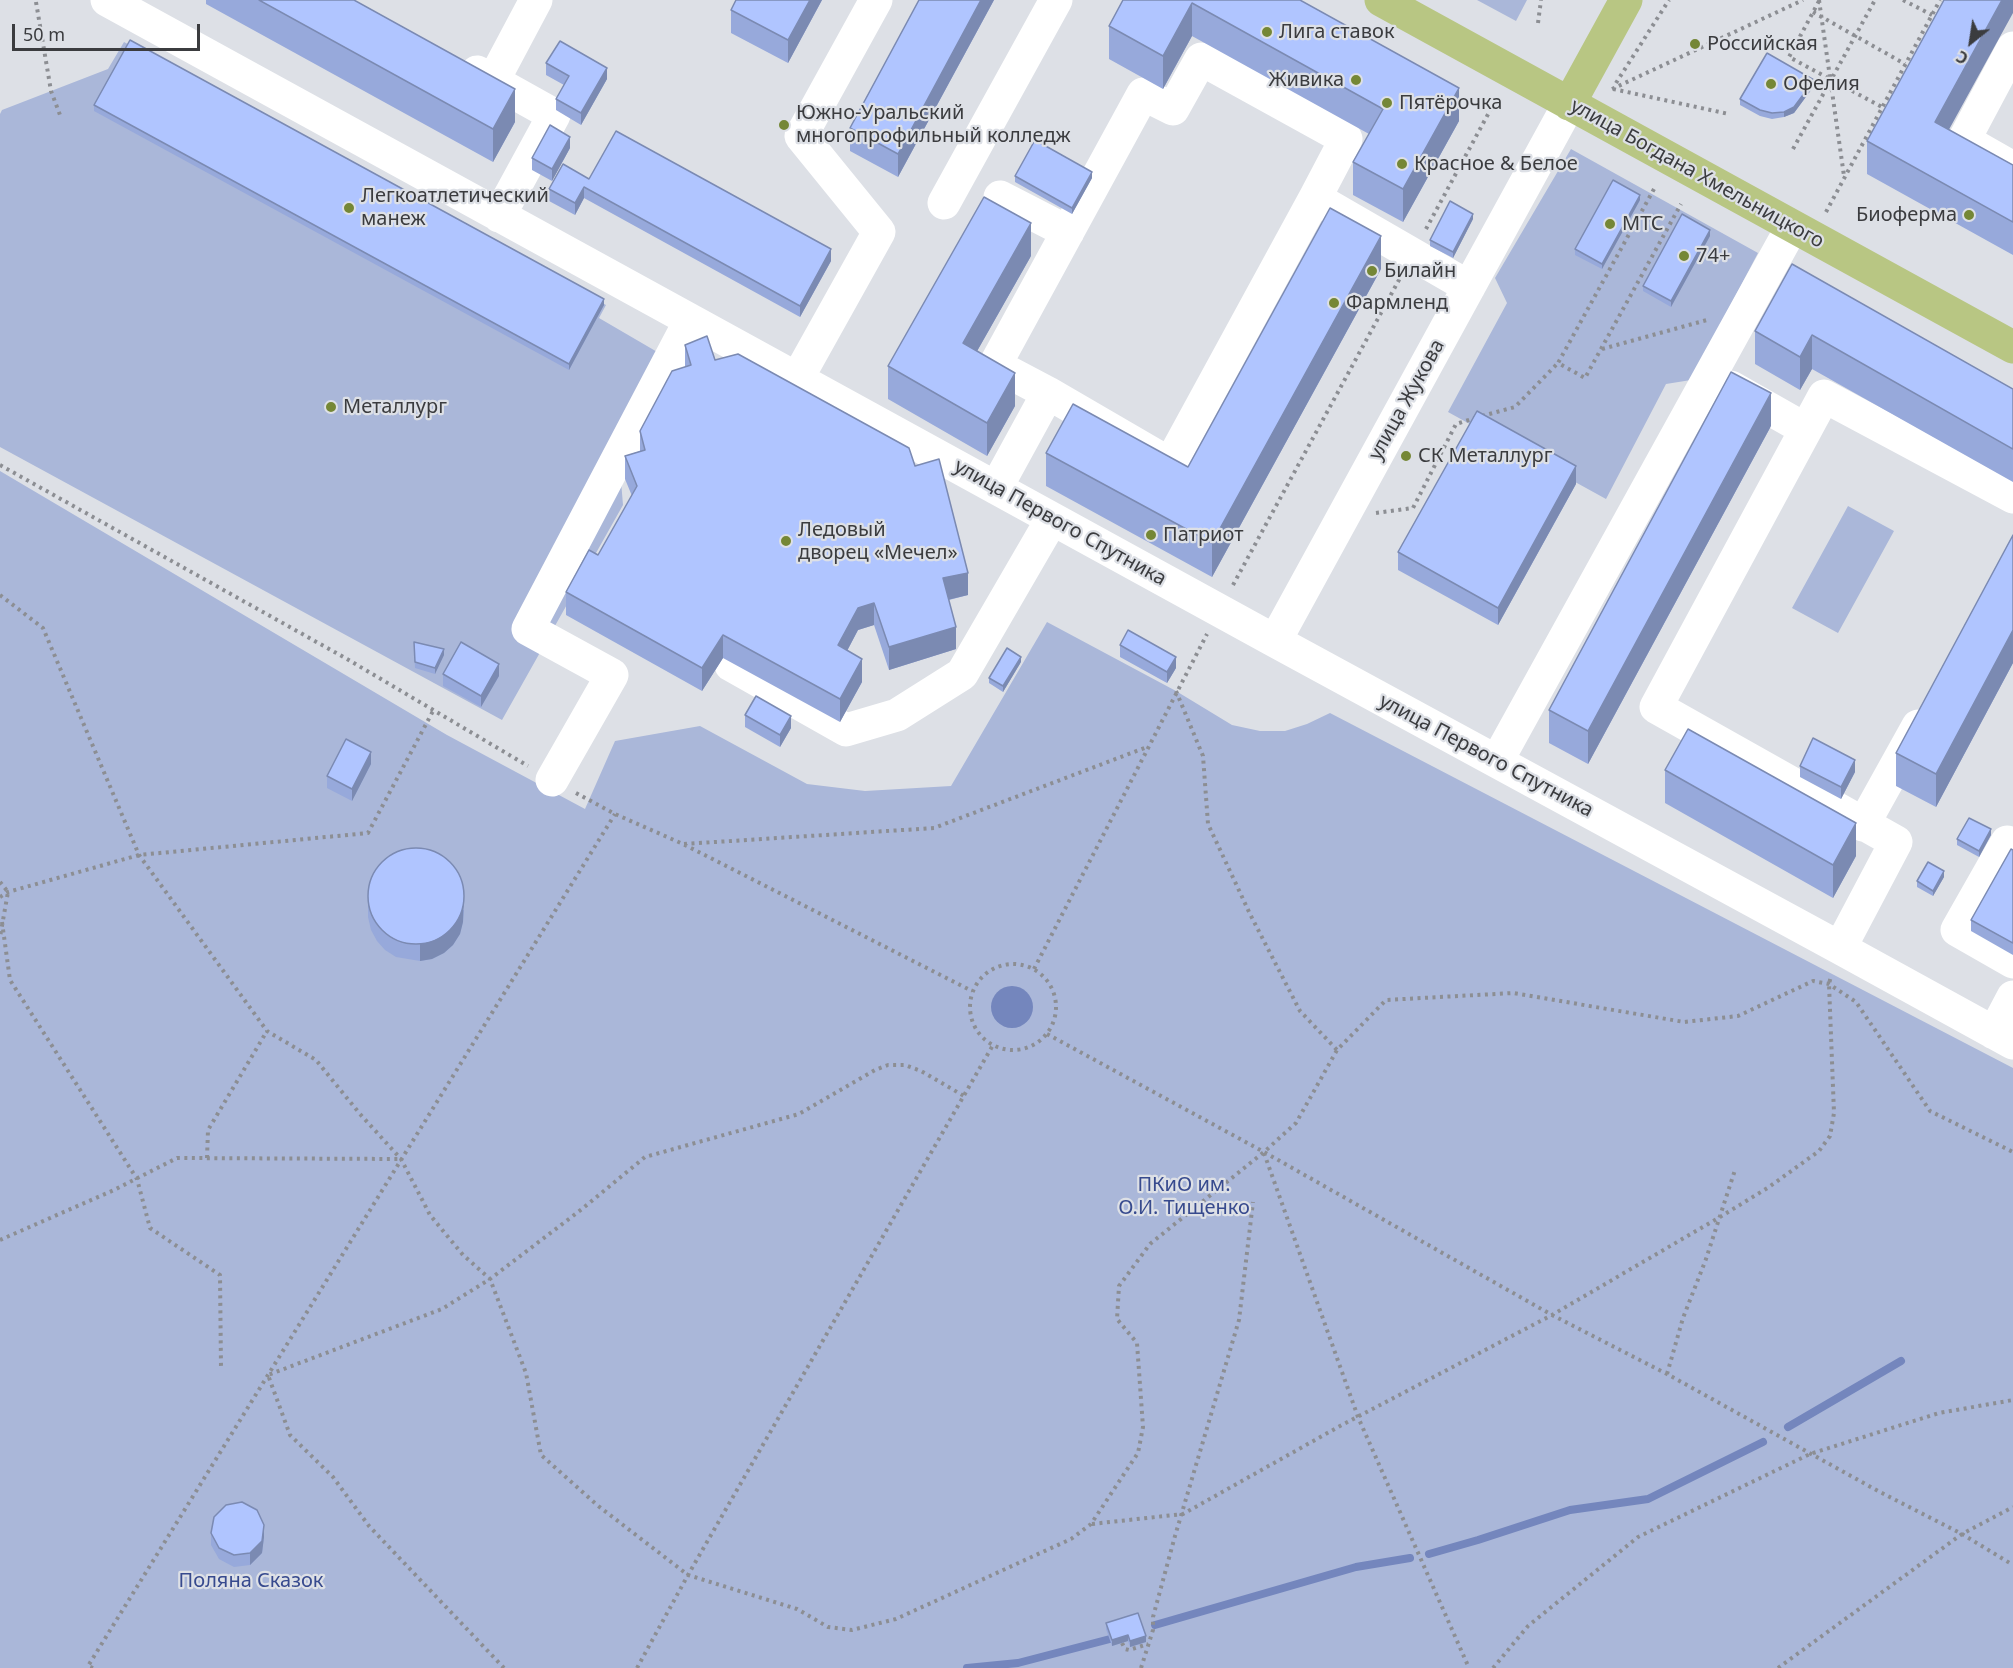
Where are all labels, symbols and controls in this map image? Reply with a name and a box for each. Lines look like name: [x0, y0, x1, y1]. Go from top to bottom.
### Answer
scale bar: [15, 12, 202, 50]
north arrow: [1941, 12, 2001, 72]
place label: Лига ставок: [1279, 20, 1395, 44]
text: 50 m: [23, 22, 65, 46]
marker: Лига ставок: [1260, 25, 1274, 39]
place label: Российская: [1707, 32, 1818, 56]
marker: Российская: [1688, 37, 1702, 51]
text: С: [1952, 45, 1972, 70]
place label: Живика: [1268, 68, 1344, 92]
place label: Офелия: [1783, 72, 1860, 96]
marker: Живика: [1349, 73, 1363, 87]
marker: Офелия: [1764, 77, 1778, 91]
place label: Пятёрочка: [1399, 91, 1502, 115]
street label: улица Богдана Хмельницкого: [1566, 94, 1828, 254]
marker: Пятёрочка: [1380, 96, 1394, 110]
place label: Южно-Уральский многопрофильный колледж: [796, 101, 1071, 148]
marker: Южно-Уральский многопрофильный колледж: [777, 118, 791, 132]
place label: Красное & Белое: [1414, 152, 1578, 176]
marker: Красное & Белое: [1395, 157, 1409, 171]
place label: Легкоатлетический манеж: [361, 184, 549, 231]
marker: Легкоатлетический манеж: [342, 201, 356, 215]
place label: Биоферма: [1856, 203, 1957, 227]
marker: Биоферма: [1962, 208, 1976, 222]
place label: МТС: [1622, 212, 1664, 236]
marker: МТС: [1603, 217, 1617, 231]
place label: 74+: [1696, 244, 1730, 268]
marker: 74+: [1677, 249, 1691, 263]
place label: Билайн: [1384, 259, 1456, 283]
marker: Билайн: [1365, 264, 1379, 278]
place label: Фармленд: [1346, 291, 1448, 315]
marker: Фармленд: [1327, 296, 1341, 310]
street label: улица Жукова: [1364, 335, 1450, 465]
place label: Металлург: [343, 395, 447, 419]
marker: Металлург: [324, 400, 338, 414]
place label: СК Металлург: [1418, 444, 1552, 468]
marker: СК Металлург: [1399, 449, 1413, 463]
street label: улица Первого Спутника: [950, 455, 1170, 591]
place label: Ледовый дворец «Мечел»: [798, 518, 958, 565]
place label: Патриот: [1163, 523, 1243, 547]
marker: Патриот: [1144, 528, 1158, 542]
marker: Ледовый дворец «Мечел»: [779, 534, 793, 548]
street label: улица Первого Спутника: [1375, 689, 1597, 823]
park label: ПКиО им. О.И. Тищенко: [1118, 1173, 1250, 1220]
park label: Поляна Сказок: [179, 1569, 323, 1593]

